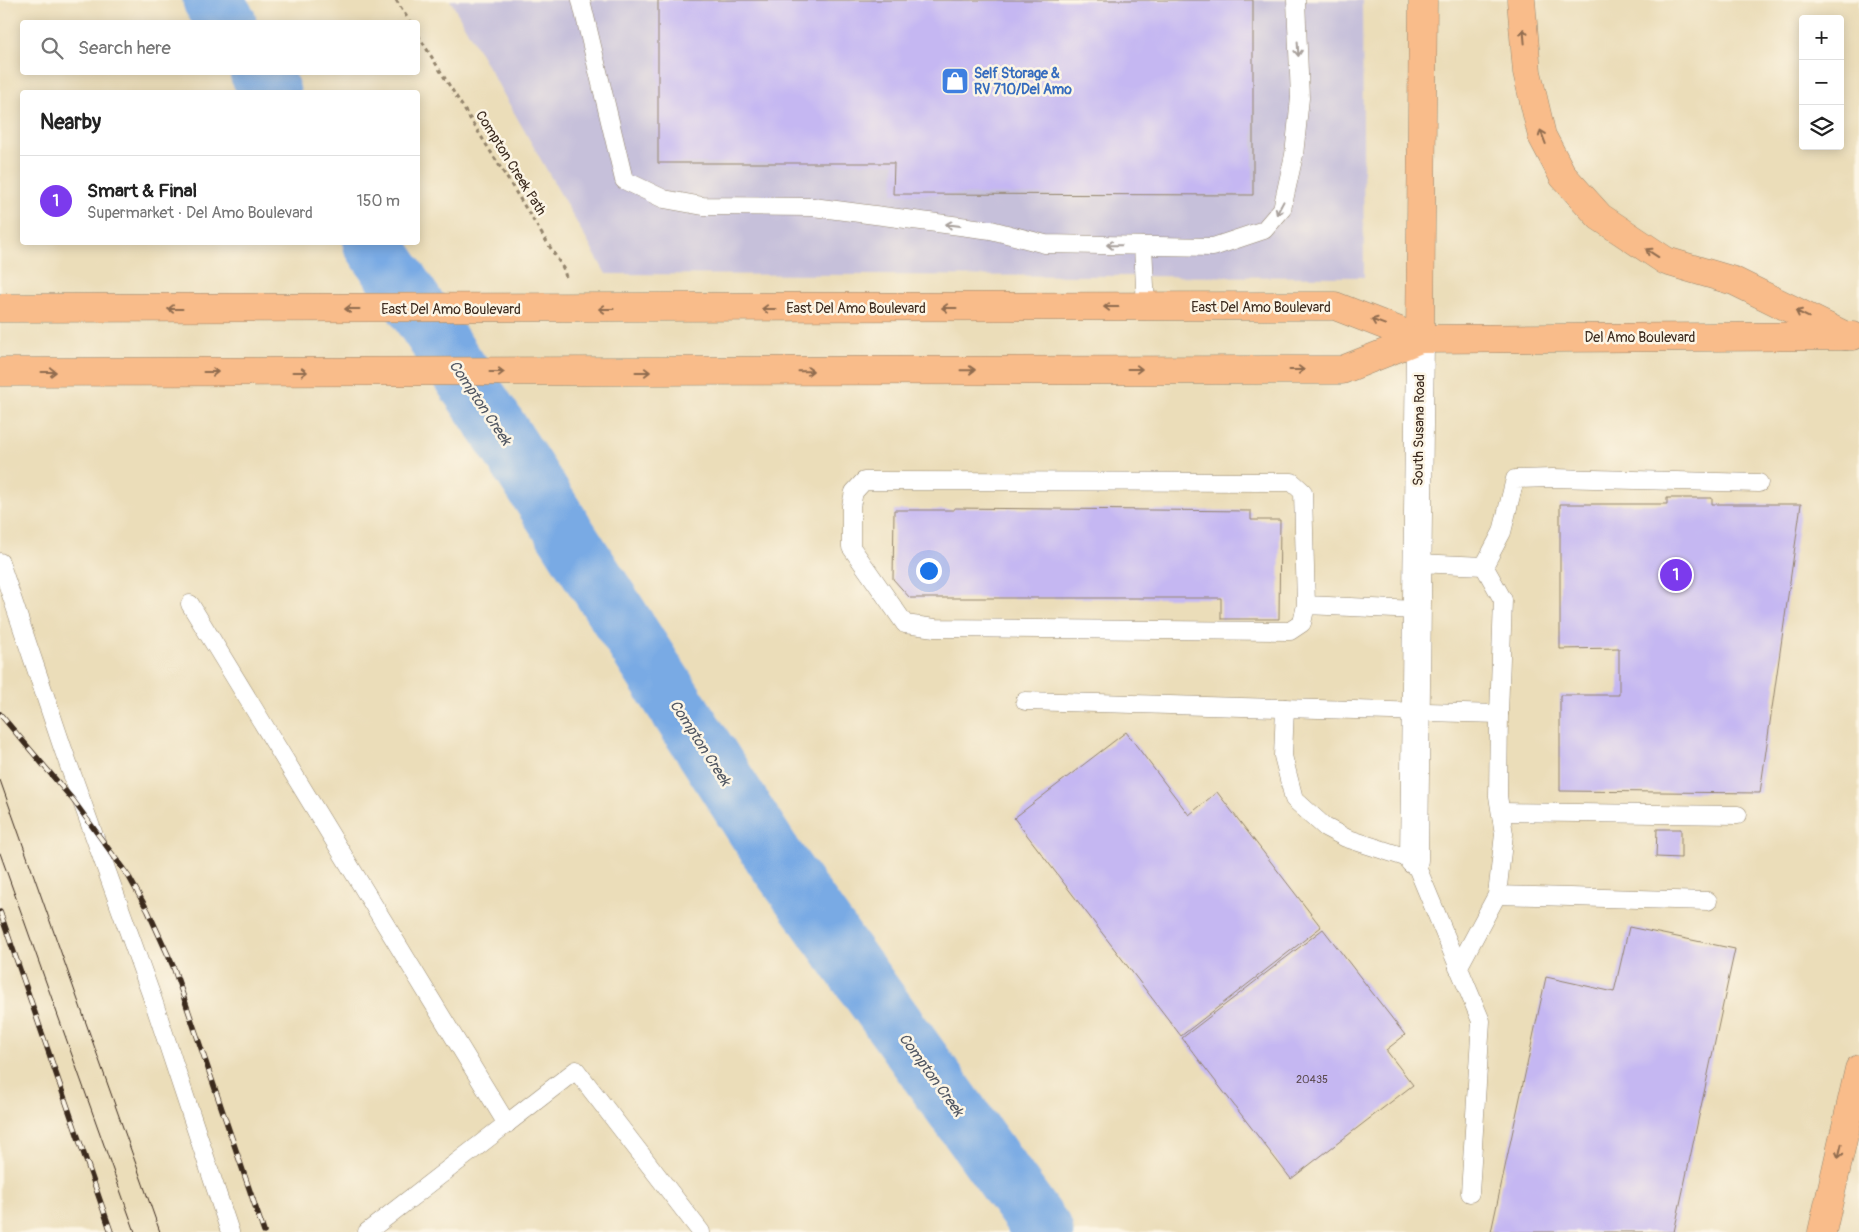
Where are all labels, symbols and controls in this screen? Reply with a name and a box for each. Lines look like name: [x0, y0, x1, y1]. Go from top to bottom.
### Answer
map controls: [1799, 15, 1844, 150]
button: +: [1799, 15, 1844, 60]
search box: [20, 20, 420, 75]
one-way arrow: [1519, 28, 1529, 44]
icon: search: [38, 34, 66, 62]
text: Search here: [78, 36, 171, 60]
one-way arrow: [1293, 40, 1302, 56]
button: −: [1799, 60, 1844, 105]
place label: Self Storage & RV 710/Del Amo: [974, 65, 1072, 98]
shop icon: Self Storage & RV 710/Del Amo: [940, 66, 970, 96]
button: layers: [1799, 105, 1844, 150]
street label: Compton Creek Path: [472, 108, 550, 218]
text: Nearby: [40, 109, 101, 136]
one-way arrow: [1538, 129, 1547, 144]
text: Smart & Final: [87, 179, 197, 203]
text: 1: [53, 191, 59, 211]
text: 150 m: [356, 191, 400, 211]
one-way arrow: [1275, 201, 1285, 216]
text: Supermarket · Del Amo Boulevard: [87, 203, 313, 223]
one-way arrow: [946, 220, 962, 230]
one-way arrow: [1106, 240, 1122, 250]
one-way arrow: [1646, 247, 1660, 257]
street label: East Del Amo Boulevard: [1191, 299, 1331, 316]
street label: East Del Amo Boulevard: [786, 300, 926, 317]
street label: East Del Amo Boulevard: [381, 301, 521, 318]
one-way arrow: [1103, 302, 1120, 312]
one-way arrow: [941, 303, 957, 313]
one-way arrow: [167, 304, 184, 314]
one-way arrow: [344, 304, 360, 314]
one-way arrow: [598, 304, 614, 314]
one-way arrow: [761, 304, 777, 314]
one-way arrow: [1795, 309, 1810, 318]
one-way arrow: [1370, 317, 1385, 326]
street label: Del Amo Boulevard: [1585, 329, 1696, 346]
water label: Compton Creek: [445, 357, 516, 451]
one-way arrow: [1126, 364, 1143, 374]
one-way arrow: [960, 365, 976, 375]
one-way arrow: [1289, 365, 1305, 375]
one-way arrow: [40, 367, 57, 377]
one-way arrow: [202, 367, 219, 377]
one-way arrow: [291, 367, 307, 377]
one-way arrow: [488, 367, 505, 377]
one-way arrow: [634, 367, 651, 377]
one-way arrow: [797, 367, 813, 376]
street label: South Susana Road: [1410, 374, 1428, 486]
pin: 1: [1660, 556, 1692, 594]
your location: [916, 558, 942, 584]
water label: Compton Creek: [665, 697, 736, 791]
water label: Compton Creek: [894, 1030, 969, 1122]
house number: 20435: [1296, 1073, 1328, 1086]
one-way arrow: [1835, 1142, 1844, 1158]

